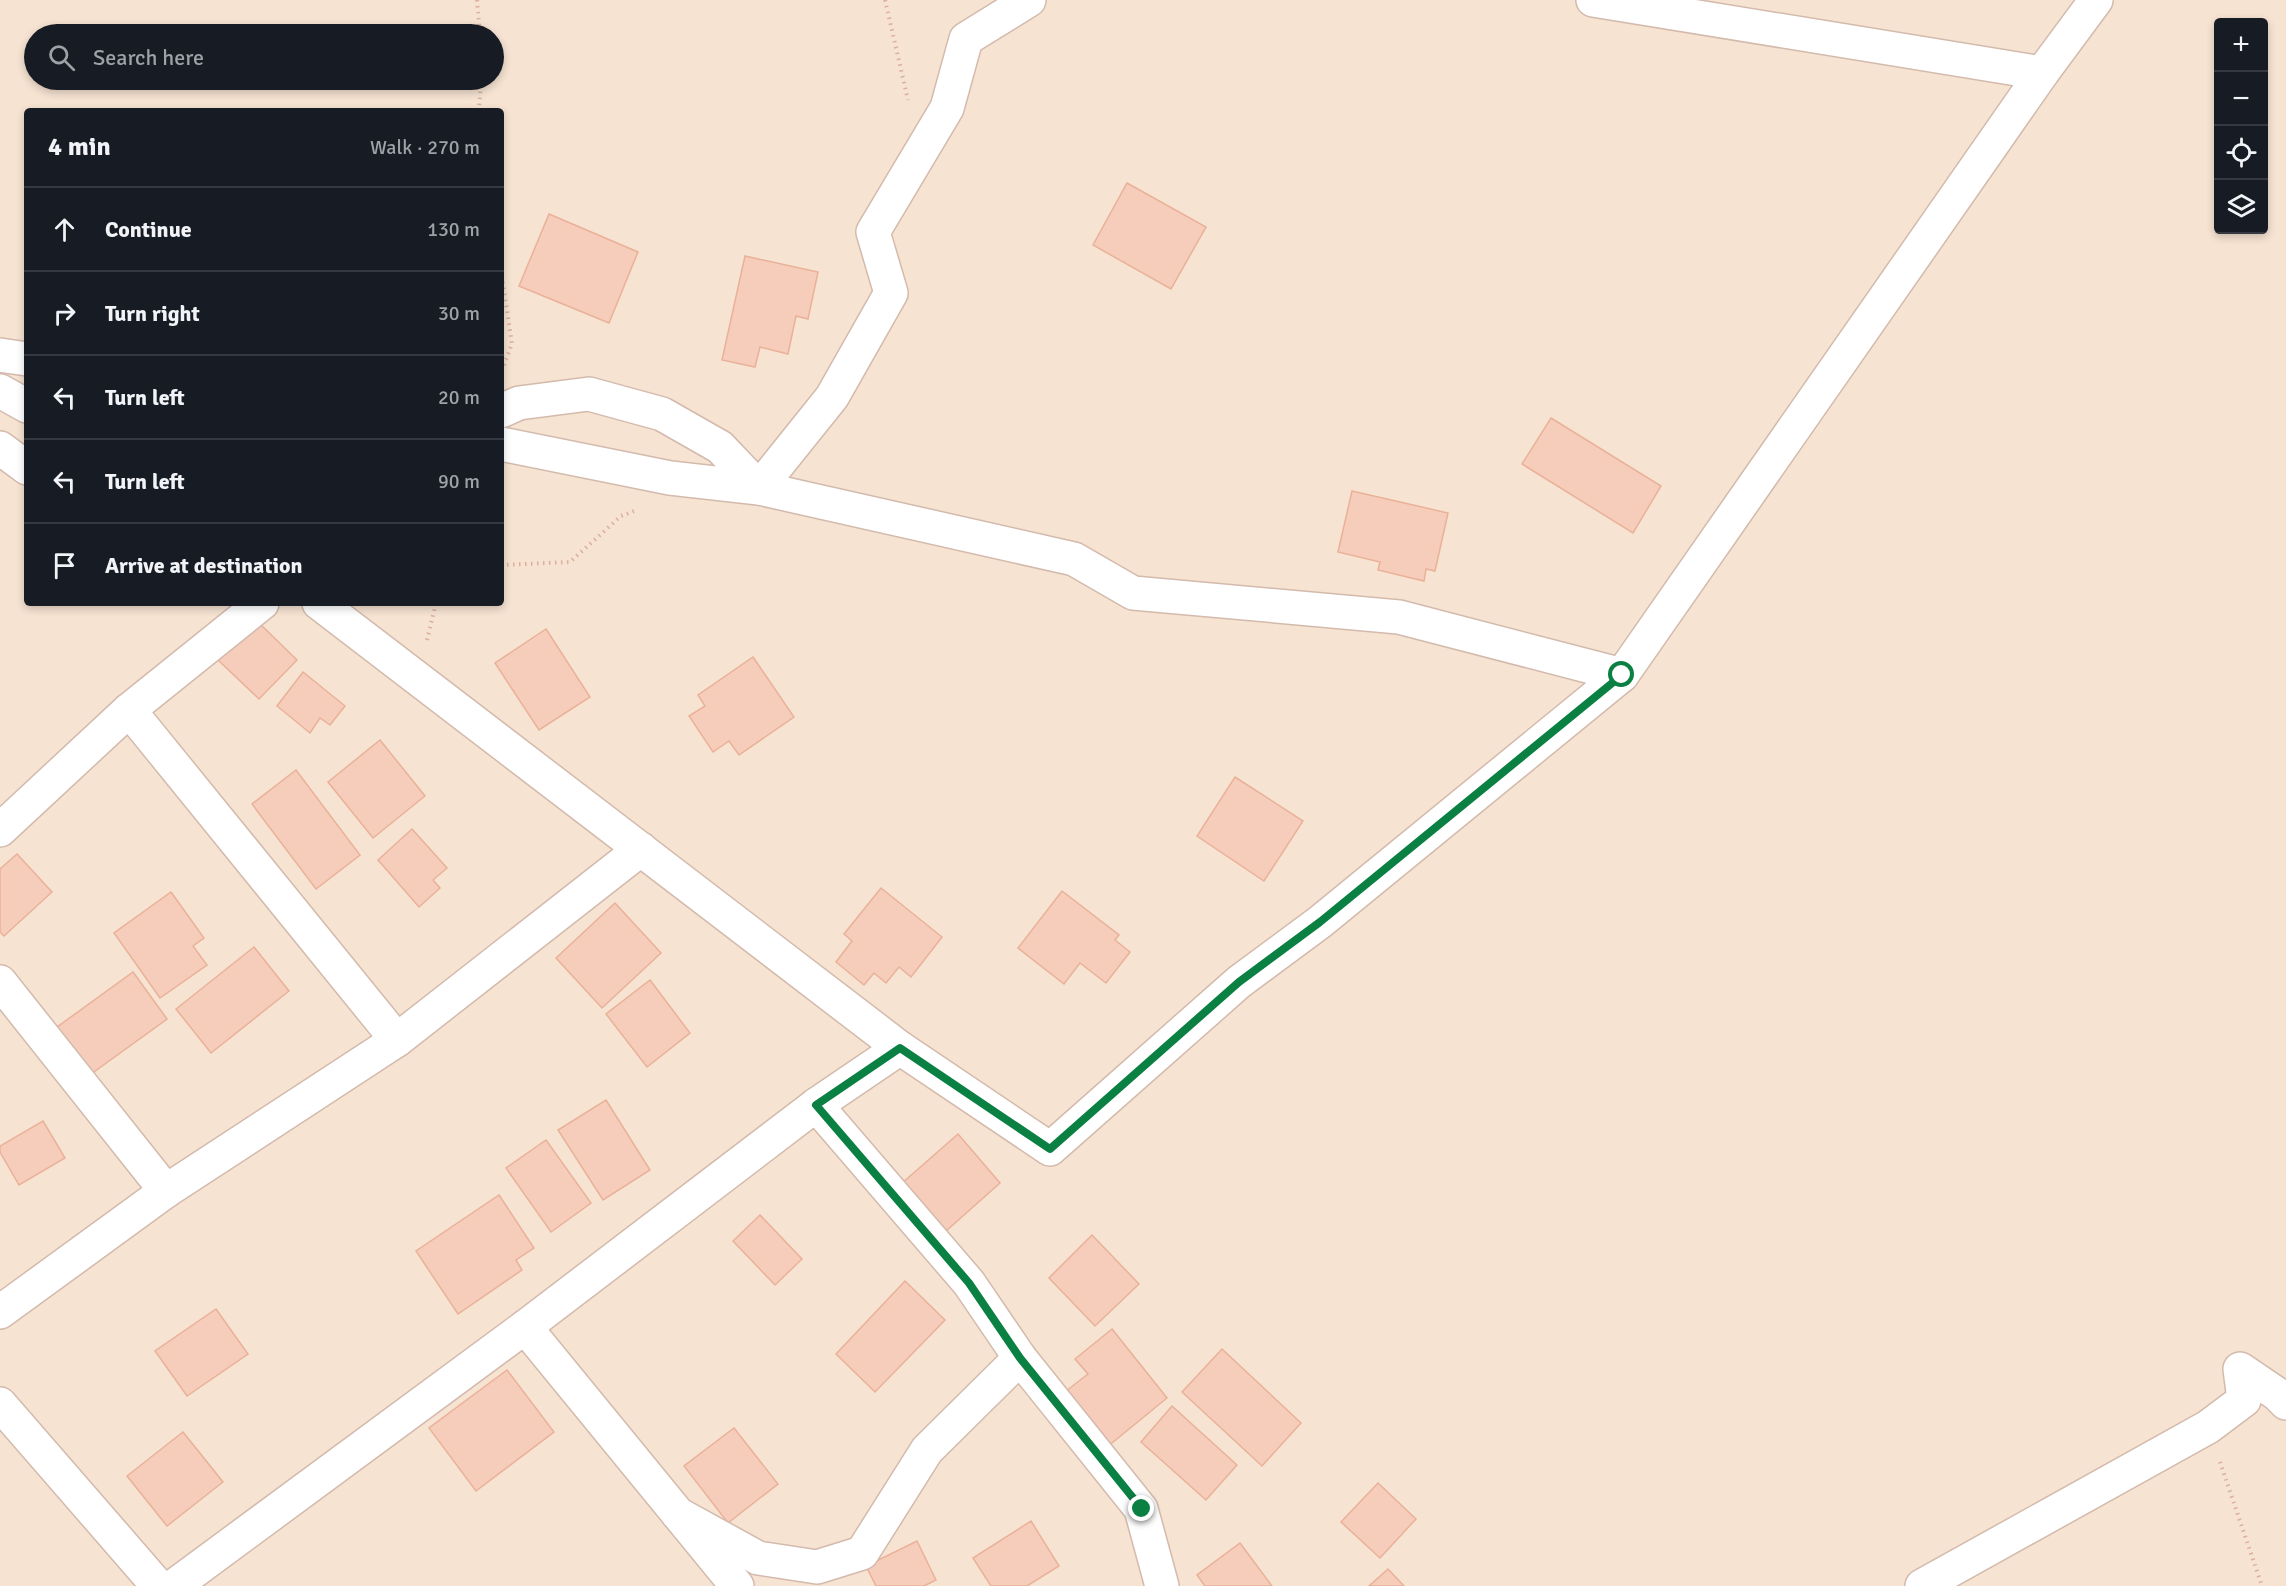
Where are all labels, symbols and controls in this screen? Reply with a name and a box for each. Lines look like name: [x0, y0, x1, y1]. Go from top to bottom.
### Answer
map controls: [2214, 18, 2268, 234]
button: +: [2214, 18, 2268, 72]
search box: [24, 24, 504, 90]
icon: search: [45, 41, 78, 74]
text: Search here: [93, 44, 204, 71]
button: −: [2214, 72, 2268, 126]
button: locate: [2214, 126, 2268, 180]
text: 4 min: [48, 131, 111, 163]
text: Walk · 270 m: [370, 135, 480, 160]
button: layers: [2214, 180, 2268, 234]
icon: ahead: [48, 213, 81, 246]
text: Continue: [105, 216, 192, 243]
text: 130 m: [427, 217, 480, 242]
icon: right: [48, 297, 81, 330]
text: Turn right: [105, 300, 200, 327]
text: 30 m: [438, 301, 480, 326]
icon: left: [48, 381, 81, 414]
text: Turn left: [105, 384, 185, 411]
text: 20 m: [438, 385, 480, 410]
icon: left: [48, 465, 81, 498]
text: Turn left: [105, 468, 185, 495]
text: 90 m: [438, 469, 480, 494]
icon: arrive: [48, 549, 81, 582]
text: Arrive at destination: [105, 552, 302, 579]
route start: [1608, 661, 1634, 687]
route end: [1128, 1495, 1154, 1521]

